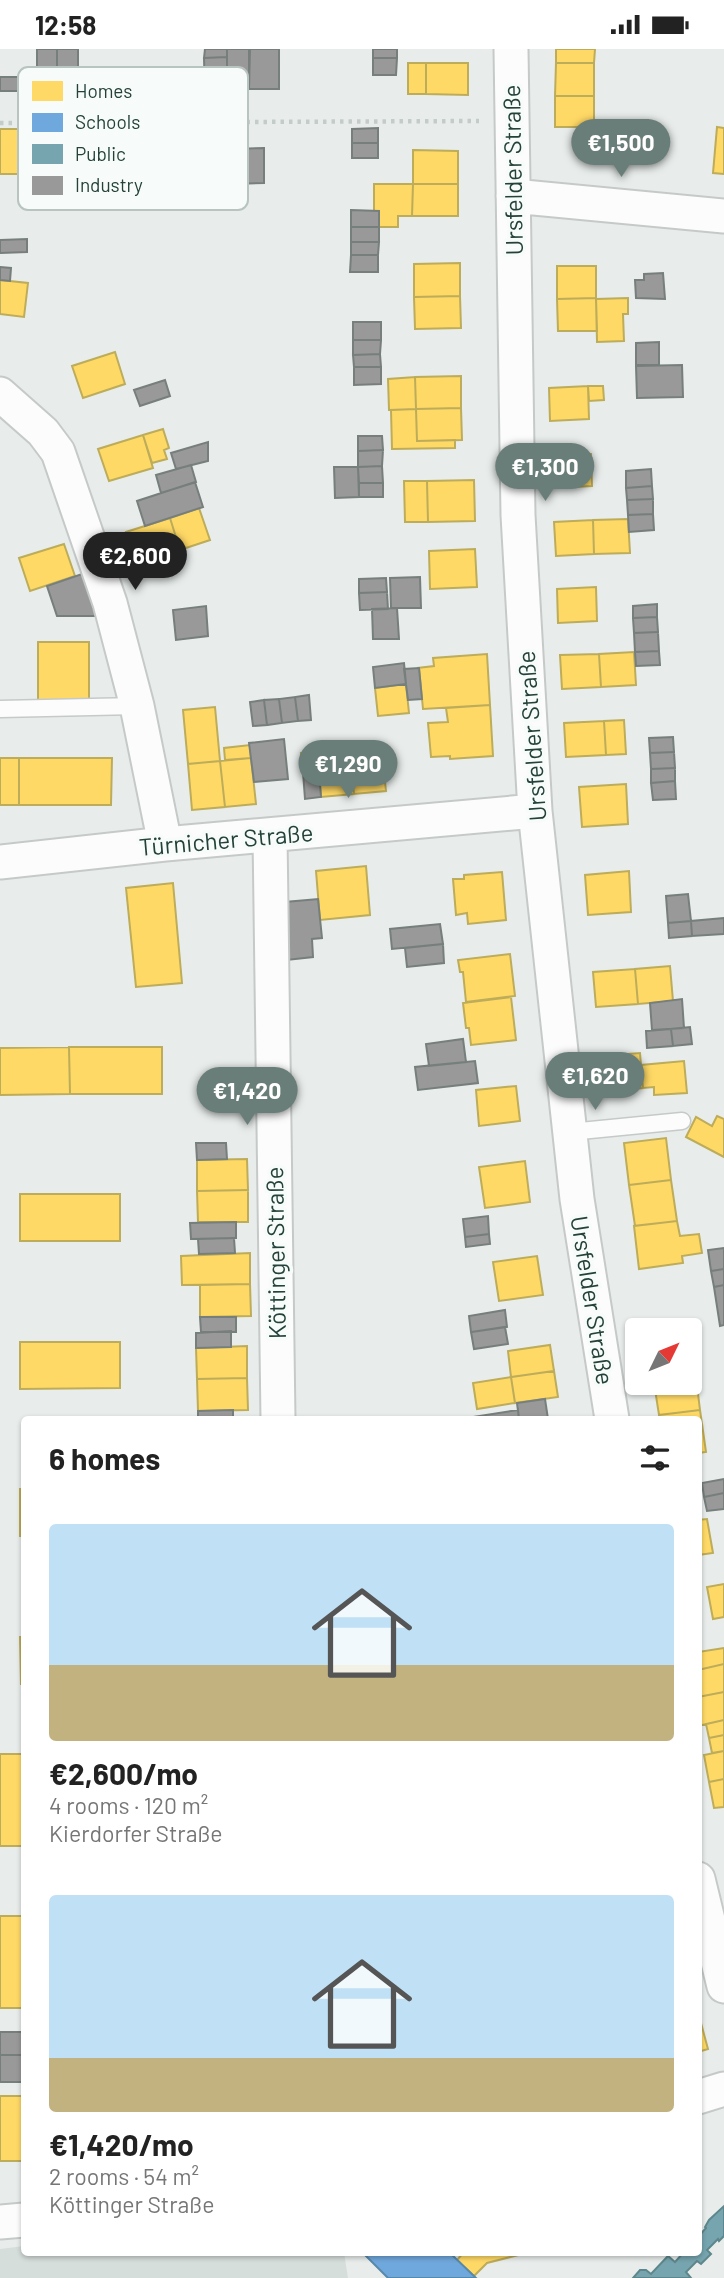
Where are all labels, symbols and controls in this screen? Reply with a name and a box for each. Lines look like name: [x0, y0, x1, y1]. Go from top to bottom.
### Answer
text: 12:58: [35, 9, 96, 40]
legend: [18, 67, 248, 210]
text: Homes: [75, 79, 132, 102]
street label: Ursfelder Straße: [496, 84, 528, 256]
text: Schools: [75, 110, 140, 133]
pin: €1,500: [564, 120, 678, 179]
text: €1,500: [587, 128, 655, 156]
text: Public: [75, 142, 126, 165]
text: Industry: [75, 173, 143, 196]
pin: €1,300: [488, 443, 602, 503]
text: €1,300: [511, 452, 579, 480]
pin: €2,600: [78, 533, 192, 592]
text: €2,600: [99, 541, 171, 569]
street label: Ursfelder Straße: [511, 650, 551, 822]
pin: €1,290: [291, 741, 405, 800]
text: €1,290: [314, 749, 382, 777]
street label: Türnicher Straße: [138, 817, 314, 861]
pin: €1,620: [538, 1053, 652, 1112]
text: €1,620: [561, 1061, 629, 1089]
pin: €1,420: [190, 1067, 304, 1127]
text: €1,420: [213, 1076, 281, 1104]
street label: Köttinger Straße: [259, 1166, 291, 1340]
street label: Ursfelder Straße: [565, 1213, 621, 1387]
north arrow: [625, 1318, 702, 1395]
map controls: [625, 1318, 702, 1395]
icon: filters: [636, 1439, 674, 1477]
text: 6 homes: [49, 1440, 160, 1476]
icon: home: [299, 1570, 425, 1696]
text: €2,600/mo: [49, 1755, 198, 1791]
text: 4 rooms · 120 m²: [49, 1791, 208, 1819]
text: Kierdorfer Straße: [49, 1819, 223, 1847]
icon: home: [299, 1941, 425, 2067]
text: €1,420/mo: [49, 2126, 194, 2162]
text: 2 rooms · 54 m²: [49, 2162, 199, 2190]
text: Köttinger Straße: [49, 2190, 214, 2218]

